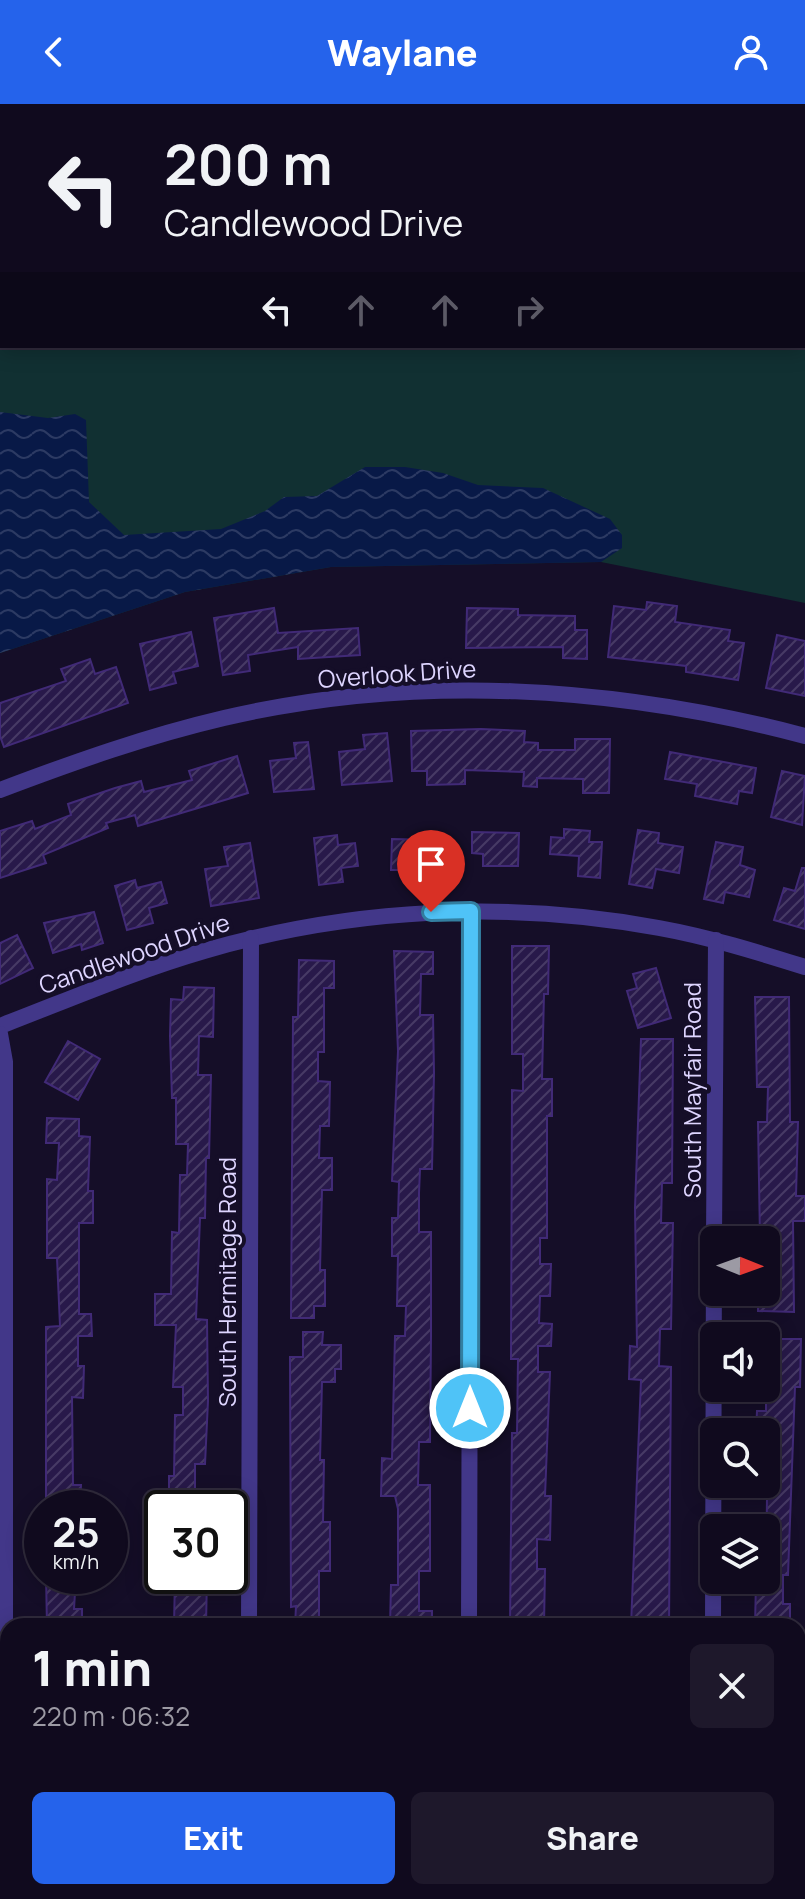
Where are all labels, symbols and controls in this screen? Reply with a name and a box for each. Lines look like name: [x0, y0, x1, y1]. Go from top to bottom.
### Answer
text: Waylane: [327, 28, 478, 77]
icon: back: [32, 30, 76, 74]
icon: person: [729, 30, 773, 74]
text: 200 m: [164, 125, 333, 202]
icon: left: [32, 136, 136, 240]
text: Candlewood Drive: [164, 198, 463, 247]
icon: left: [255, 288, 299, 332]
icon: ahead: [339, 288, 383, 332]
icon: ahead: [423, 288, 467, 332]
icon: right: [507, 288, 551, 332]
street label: Overlook Drive: [317, 651, 477, 695]
pin: [397, 830, 465, 912]
icon: arrive: [409, 842, 453, 886]
street label: Candlewood Drive: [34, 905, 234, 1001]
street label: South Mayfair Road: [675, 982, 708, 1198]
street label: South Hermitage Road: [210, 1157, 243, 1407]
north arrow: [700, 1226, 780, 1306]
map controls: [700, 1226, 780, 1594]
button: sound: [700, 1322, 780, 1402]
position arrow: [428, 1366, 512, 1450]
button: search: [700, 1418, 780, 1498]
speed limit sign: 30: [144, 1490, 248, 1594]
text: 25: [52, 1504, 100, 1559]
button: layers: [700, 1514, 780, 1594]
text: km/h: [53, 1548, 99, 1575]
text: 1 min: [32, 1635, 152, 1700]
button: close: [690, 1644, 774, 1728]
text: 220 m · 06:32: [32, 1698, 190, 1734]
button: Exit: [32, 1792, 395, 1884]
button: Share: [411, 1792, 774, 1884]

